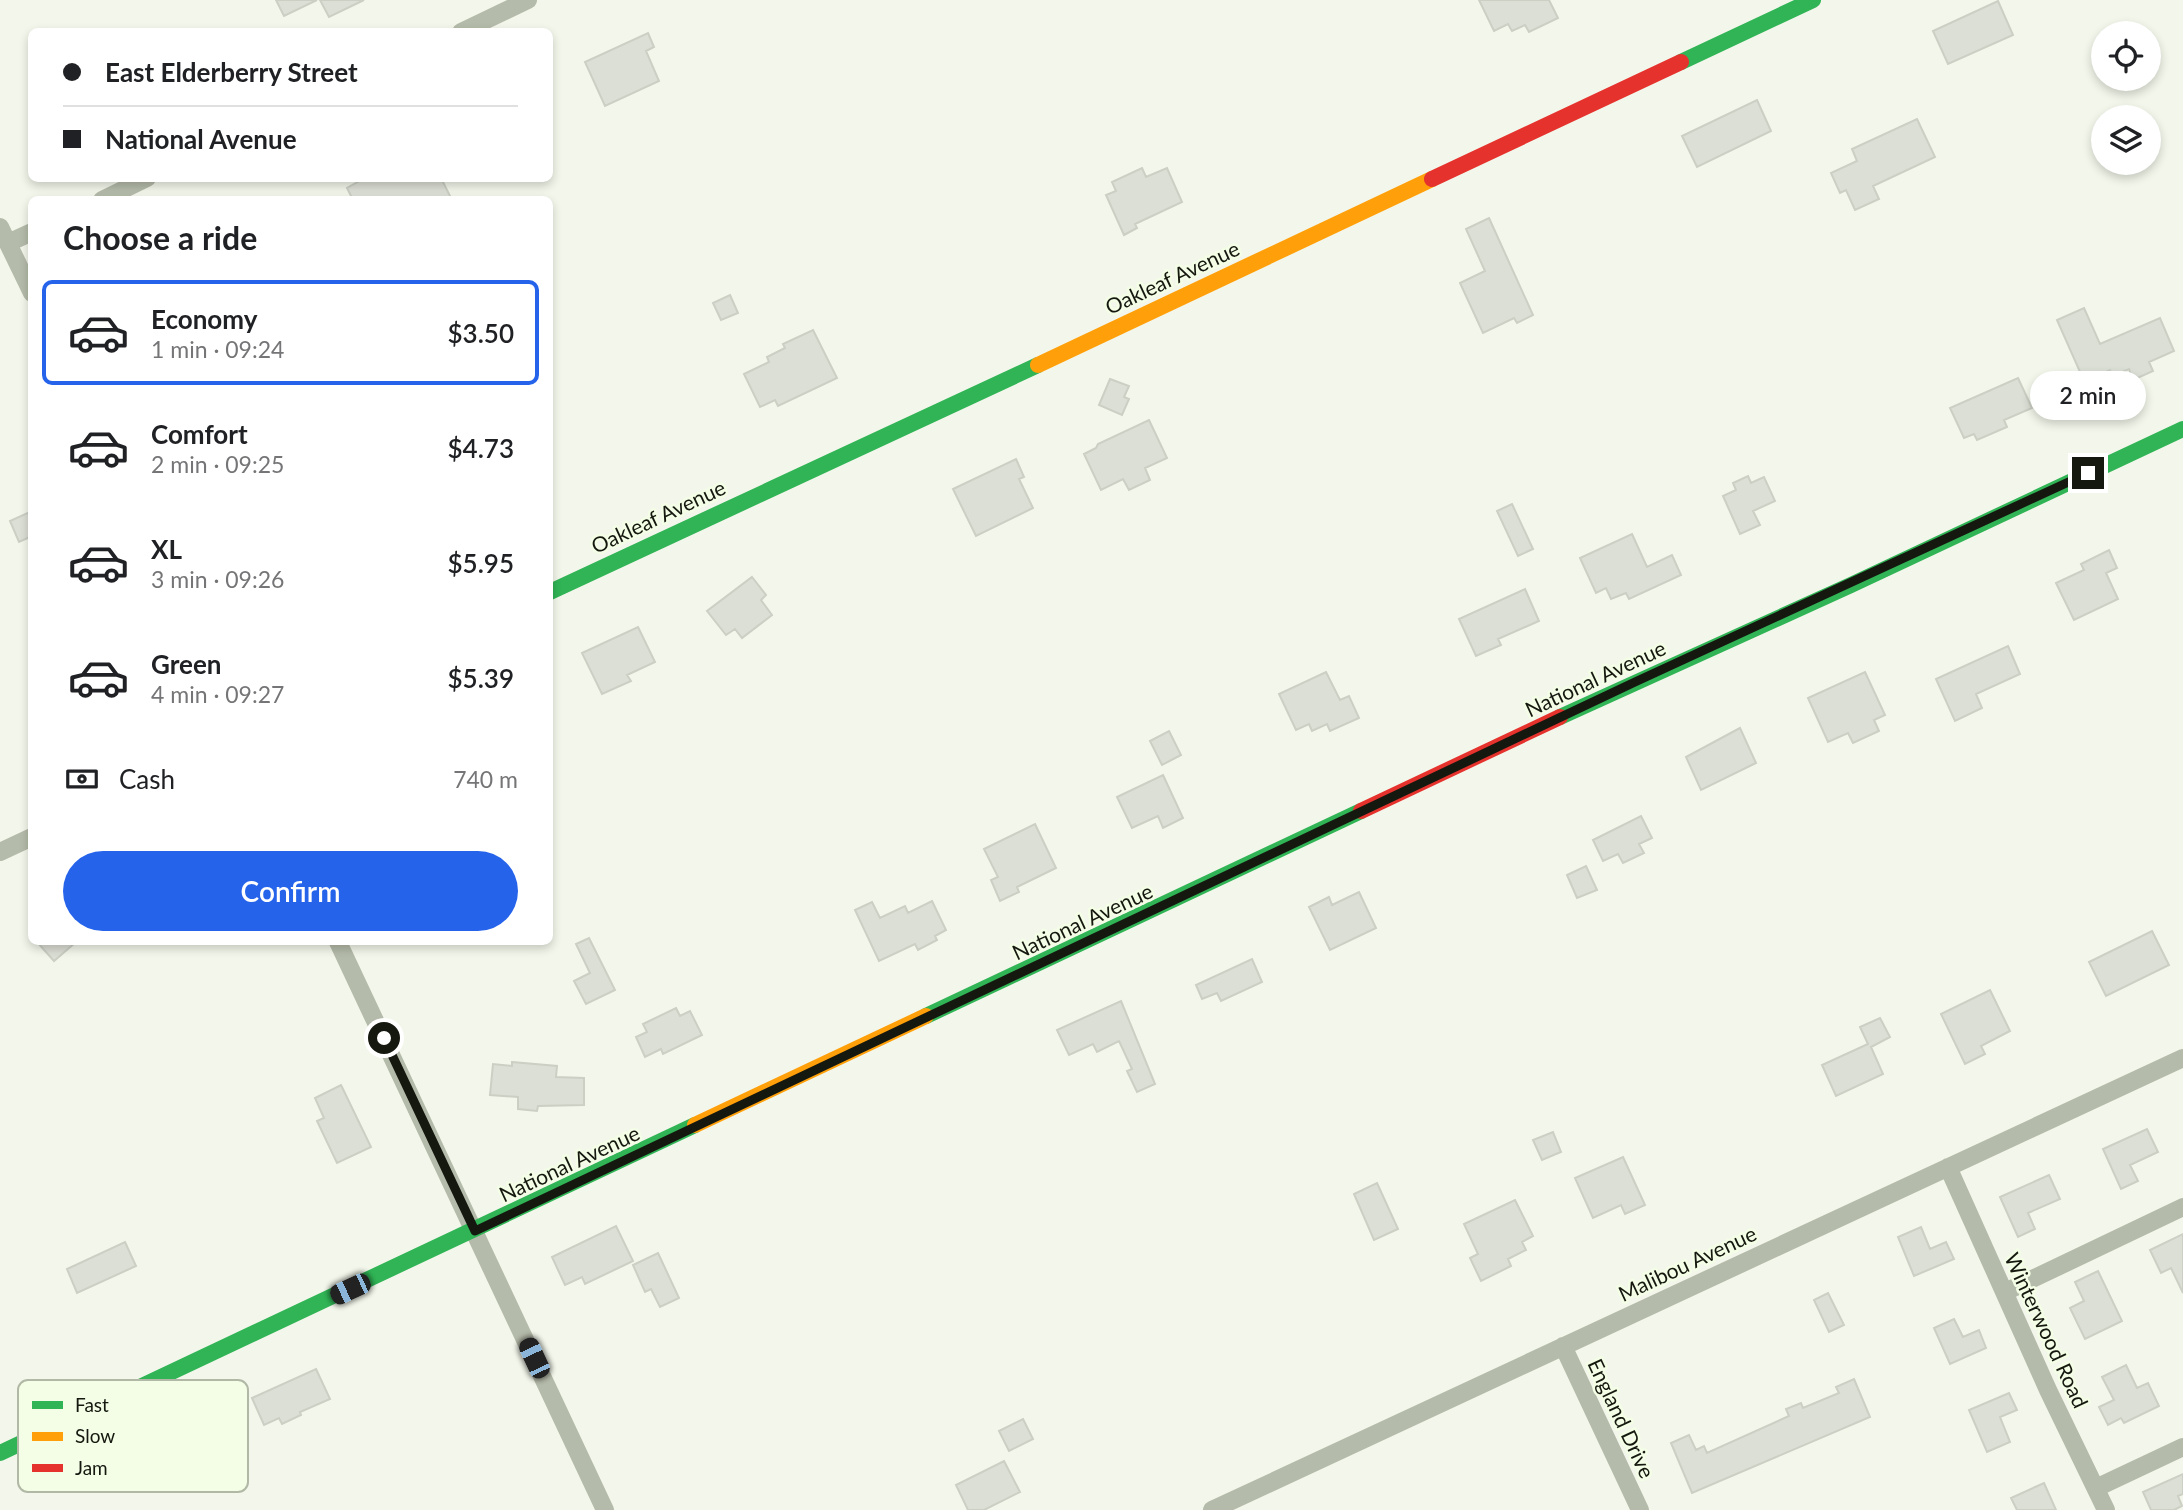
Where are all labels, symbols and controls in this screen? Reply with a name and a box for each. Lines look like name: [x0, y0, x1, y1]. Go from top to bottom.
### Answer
map controls: [2091, 21, 2161, 175]
button: locate: [2091, 21, 2161, 91]
text: East Elderberry Street: [105, 56, 358, 88]
button: layers: [2091, 105, 2161, 175]
text: National Avenue: [105, 123, 297, 155]
text: Choose a ride: [63, 218, 257, 257]
street label: Oakleaf Avenue: [1101, 235, 1243, 319]
icon: car: [67, 301, 130, 364]
text: Economy: [151, 303, 257, 335]
text: $3.50: [448, 317, 514, 349]
text: 1 min · 09:24: [151, 335, 284, 363]
callout: 2 min: [2030, 372, 2146, 420]
text: 2 min: [2060, 381, 2116, 409]
icon: car: [67, 416, 130, 479]
text: Comfort: [151, 418, 248, 450]
text: $4.73: [448, 432, 514, 464]
text: 2 min · 09:25: [151, 450, 284, 478]
route end: [2072, 457, 2104, 489]
street label: Oakleaf Avenue: [587, 474, 729, 558]
icon: car: [67, 531, 130, 594]
text: XL: [151, 533, 182, 565]
text: $5.95: [448, 547, 514, 579]
text: 3 min · 09:26: [151, 565, 284, 593]
street label: National Avenue: [1521, 635, 1669, 721]
icon: car: [67, 646, 130, 709]
text: Green: [151, 648, 221, 680]
text: $5.39: [448, 662, 514, 694]
text: 4 min · 09:27: [151, 680, 284, 708]
icon: cash: [63, 760, 101, 798]
text: Cash: [119, 763, 175, 795]
text: 740 m: [453, 765, 518, 793]
button: Confirm: [63, 851, 518, 931]
street label: National Avenue: [1008, 878, 1156, 964]
route start: [368, 1022, 400, 1054]
street label: National Avenue: [495, 1120, 643, 1206]
street label: Malibou Avenue: [1614, 1220, 1760, 1306]
street label: Winterwood Road: [2000, 1248, 2094, 1412]
car: [327, 1271, 374, 1307]
car: [516, 1335, 553, 1381]
street label: England Drive: [1583, 1354, 1661, 1482]
legend: [18, 1380, 248, 1492]
text: Fast: [75, 1393, 109, 1416]
text: Slow: [75, 1424, 115, 1447]
text: Jam: [75, 1456, 108, 1479]

